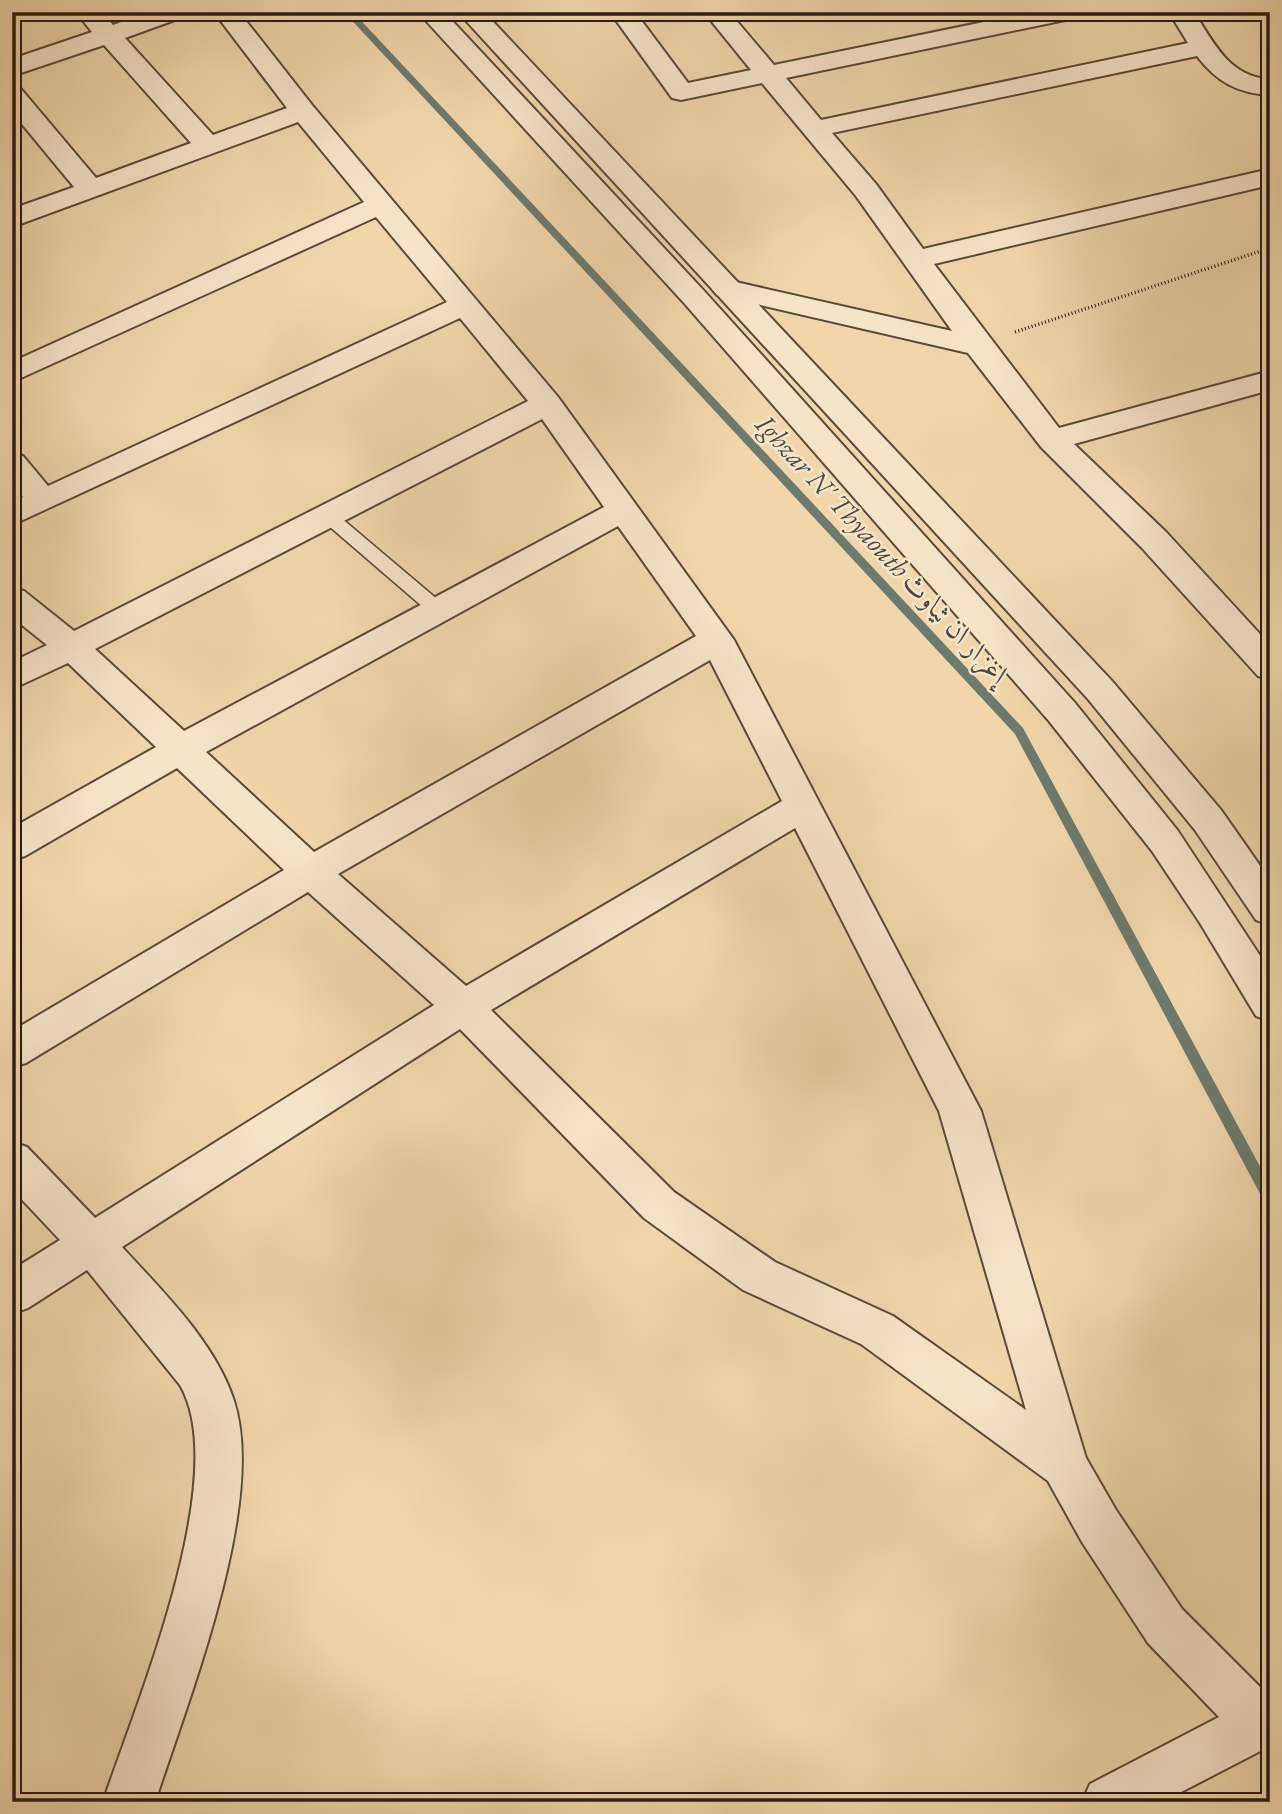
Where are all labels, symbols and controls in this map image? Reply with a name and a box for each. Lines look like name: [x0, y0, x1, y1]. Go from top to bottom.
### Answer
water label: Ighzar N' Thyaouth إغزار ان ثياوث: [746, 406, 1020, 695]

